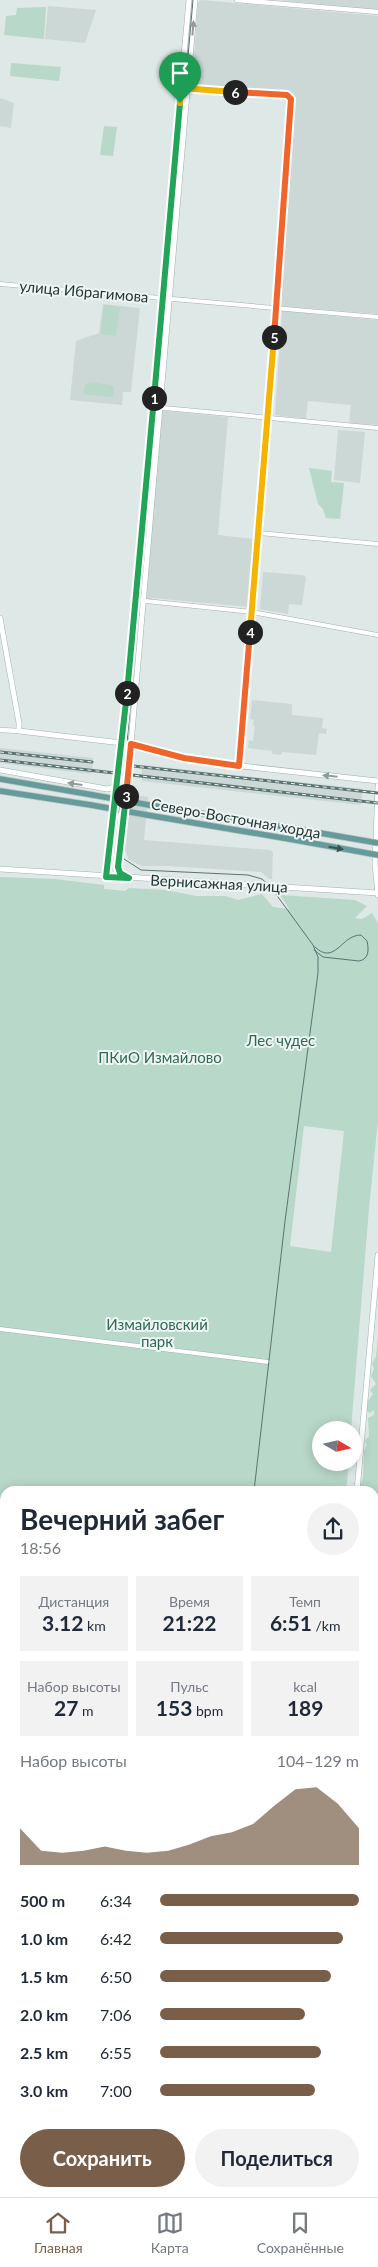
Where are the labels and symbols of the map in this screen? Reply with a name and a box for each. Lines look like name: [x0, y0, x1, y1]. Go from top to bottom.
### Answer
one-way arrow: [189, 20, 197, 36]
pin: [159, 52, 201, 103]
pin: 6: [222, 80, 248, 104]
street label: улица Ибрагимова: [19, 276, 149, 306]
pin: 5: [262, 324, 286, 350]
pin: 1: [142, 386, 166, 410]
pin: 4: [238, 620, 262, 644]
pin: 2: [114, 680, 140, 706]
one-way arrow: [321, 772, 337, 780]
one-way arrow: [66, 780, 82, 788]
pin: 3: [114, 784, 138, 808]
street label: Северо-Восточная хорда: [150, 794, 322, 842]
one-way arrow: [329, 844, 345, 852]
street label: Вернисажная улица: [150, 870, 288, 896]
park label: Лес чудес: [246, 1031, 315, 1049]
park label: ПКиО Измайлово: [98, 1048, 222, 1066]
park label: Измайловский парк: [106, 1315, 208, 1350]
north arrow: [312, 1421, 362, 1471]

